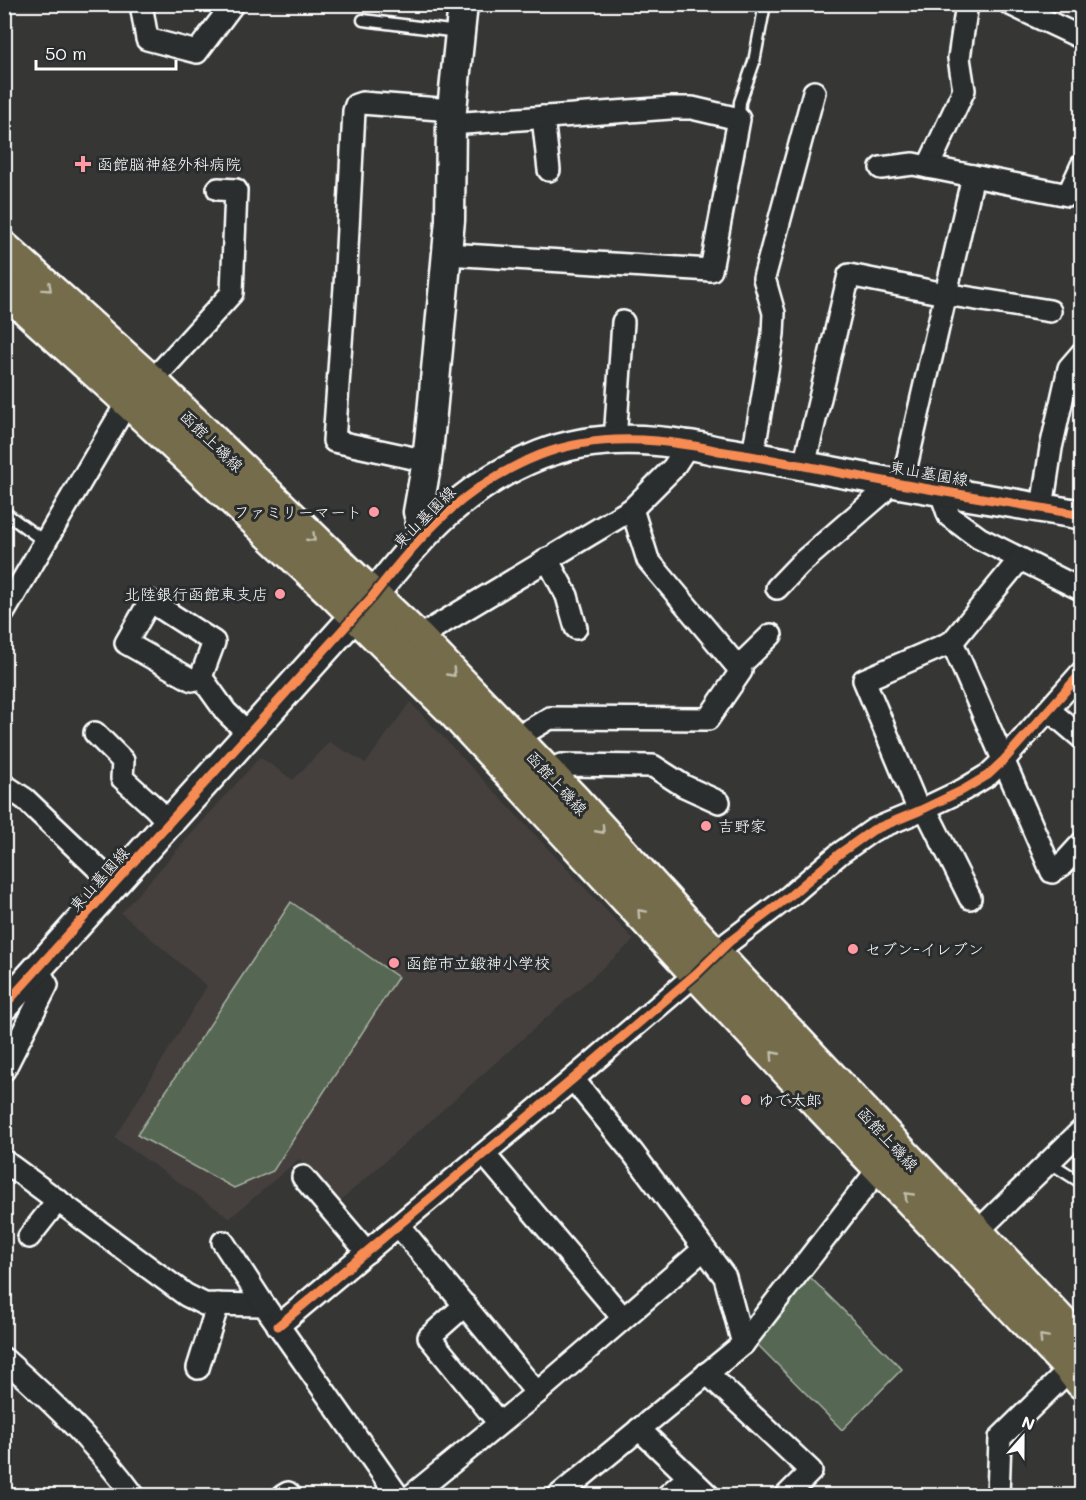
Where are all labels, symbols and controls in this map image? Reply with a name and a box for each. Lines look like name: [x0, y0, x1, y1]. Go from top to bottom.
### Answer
scale bar: [36, 33, 176, 71]
text: 50 m: [45, 41, 87, 65]
place label: 函館脳神経外科病院: [97, 153, 241, 174]
marker: 函館脳神経外科病院: [74, 155, 92, 173]
one-way arrow: [41, 281, 52, 292]
street label: 函館上磯線: [176, 405, 248, 476]
street label: 東山墓園線: [888, 455, 970, 490]
street label: 東山墓園線: [388, 481, 459, 552]
place label: ファミリーマート: [234, 501, 362, 522]
marker: ファミリーマート: [367, 505, 381, 519]
one-way arrow: [304, 530, 315, 541]
place label: 北陸銀行函館東支店: [124, 583, 268, 604]
marker: 北陸銀行函館東支店: [273, 587, 287, 601]
one-way arrow: [444, 666, 455, 677]
street label: 函館上磯線: [522, 746, 592, 819]
place label: 吉野家: [718, 815, 766, 836]
marker: 吉野家: [699, 819, 713, 833]
one-way arrow: [594, 823, 605, 833]
street label: 東山墓園線: [64, 842, 133, 915]
one-way arrow: [637, 909, 648, 920]
place label: セブン-イレブン: [865, 938, 984, 959]
marker: セブン-イレブン: [846, 942, 860, 956]
place label: 函館市立鍛神小学校: [406, 952, 550, 973]
marker: 函館市立鍛神小学校: [387, 956, 401, 970]
one-way arrow: [770, 1051, 781, 1062]
place label: ゆで太郎: [758, 1089, 822, 1110]
marker: ゆで太郎: [739, 1093, 753, 1107]
street label: 函館上磯線: [853, 1102, 923, 1175]
one-way arrow: [905, 1193, 916, 1204]
one-way arrow: [1039, 1334, 1050, 1345]
north arrow: [993, 1407, 1053, 1467]
text: N: [1019, 1411, 1038, 1435]

